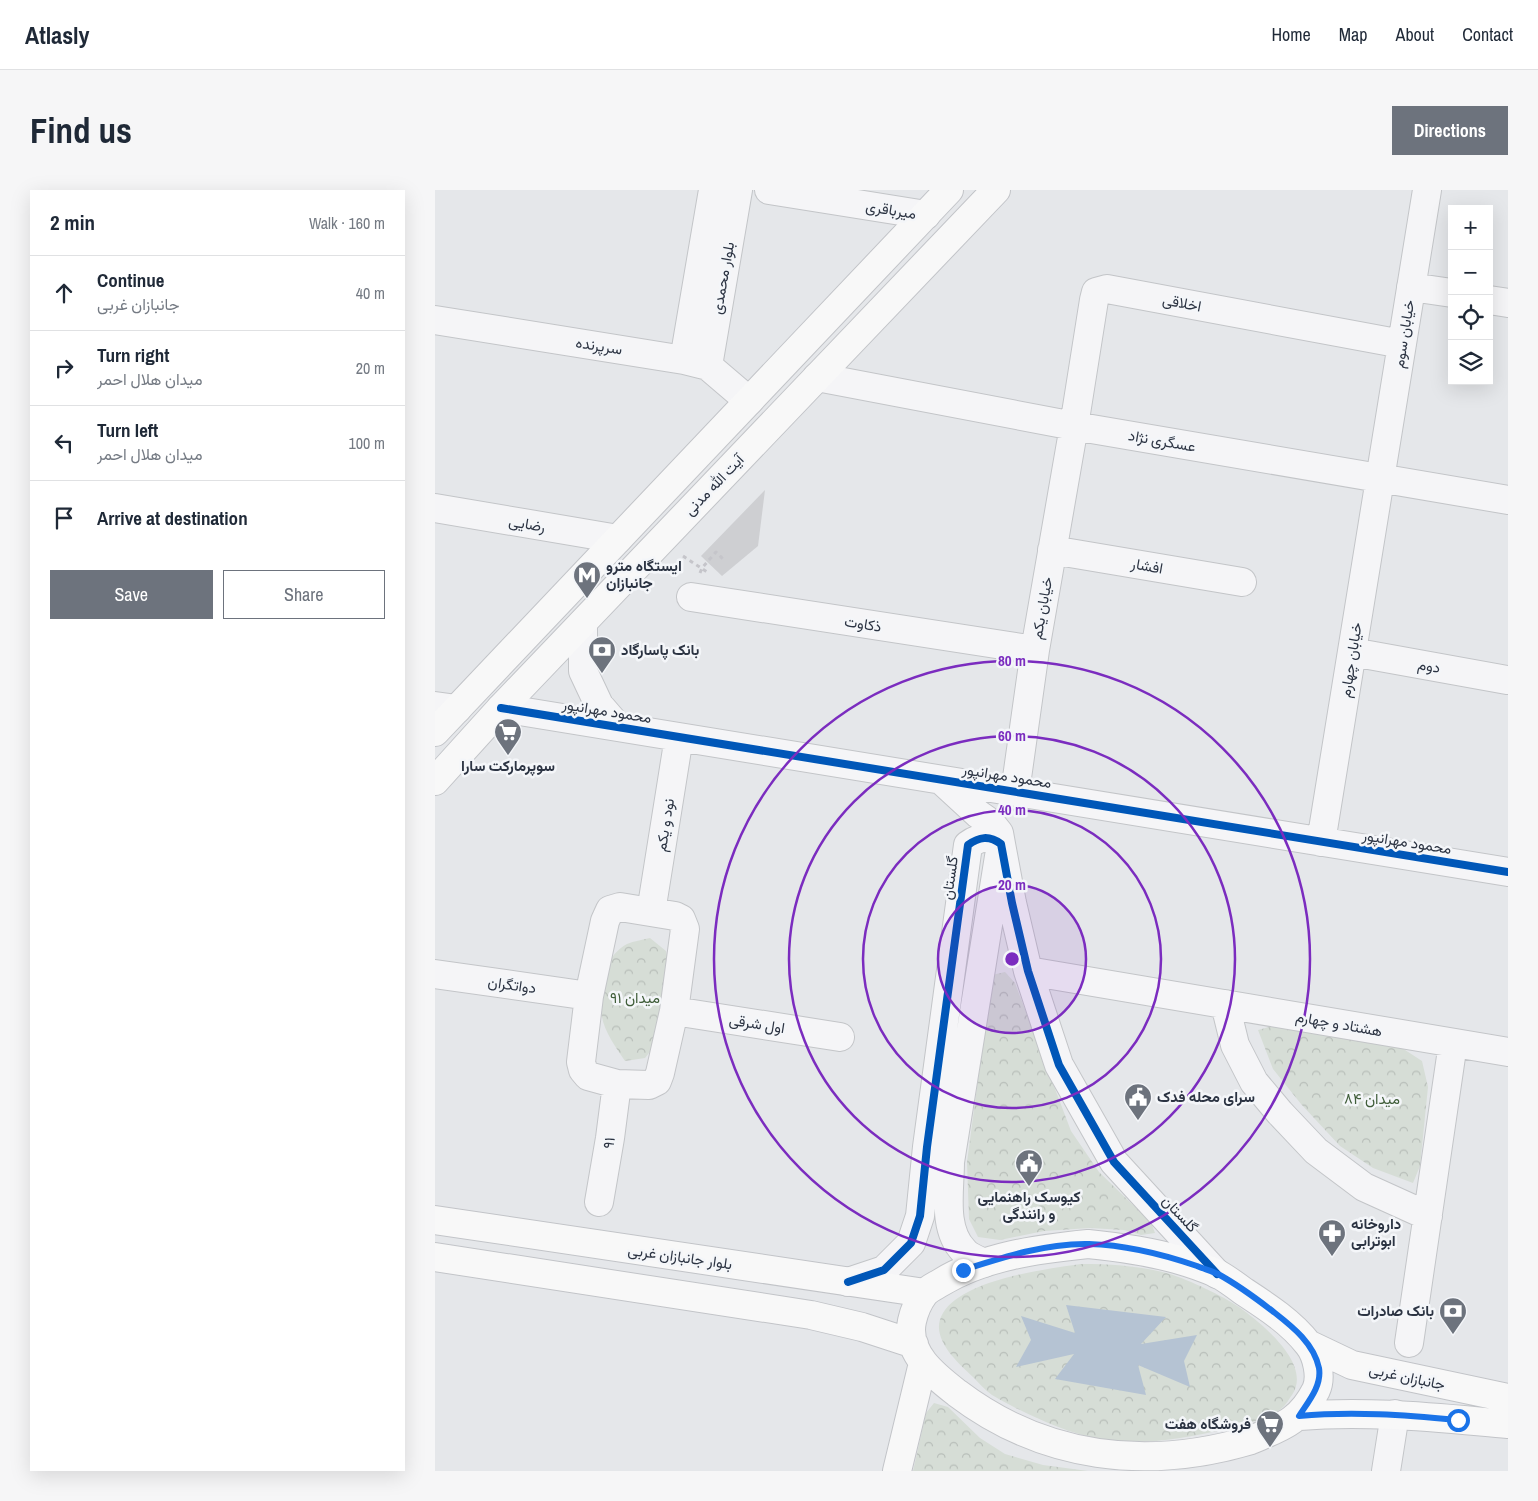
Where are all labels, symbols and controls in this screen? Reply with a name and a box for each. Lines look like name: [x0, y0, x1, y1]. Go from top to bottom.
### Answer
text: Atlasly: [25, 19, 90, 51]
text: Home: [1271, 22, 1311, 47]
text: Map: [1339, 22, 1368, 47]
text: About: [1396, 22, 1434, 47]
text: Contact: [1462, 22, 1513, 47]
button: Directions: [1392, 106, 1508, 155]
text: Find us: [30, 107, 132, 154]
street label: میرباقری: [864, 195, 918, 224]
map controls: [1448, 205, 1493, 385]
button: +: [1448, 205, 1493, 250]
text: 2 min: [50, 208, 95, 237]
text: Walk · 160 m: [309, 212, 385, 234]
street label: بلوار محمدی: [706, 240, 739, 316]
button: −: [1448, 250, 1493, 295]
text: Continue: [97, 267, 165, 293]
icon: ahead: [50, 279, 78, 307]
text: 40 m: [356, 282, 385, 304]
street label: اخلاقی: [1161, 288, 1203, 317]
text: جانبازان غربی: [97, 293, 180, 315]
button: locate: [1448, 295, 1493, 340]
street label: خیابان سوم: [1388, 298, 1419, 370]
street label: سرپرنده: [574, 331, 624, 360]
button: layers: [1448, 340, 1493, 385]
text: Turn right: [97, 342, 169, 368]
icon: right: [50, 354, 78, 382]
text: 20 m: [356, 357, 385, 379]
text: میدان هلال احمر: [97, 368, 202, 390]
text: Turn left: [97, 417, 158, 443]
street label: عسگری نژاد: [1127, 424, 1198, 457]
icon: left: [50, 429, 78, 457]
text: 100 m: [349, 432, 385, 454]
text: میدان هلال احمر: [97, 443, 202, 465]
street label: آیت الله مدنی: [679, 448, 749, 520]
icon: arrive: [50, 504, 78, 532]
text: Arrive at destination: [97, 505, 248, 531]
street label: رضایی: [507, 510, 547, 537]
street label: افشار: [1128, 552, 1165, 579]
place label: ایستگاه مترو جانبازان: [606, 555, 682, 593]
metro station icon: ایستگاه مترو جانبازان: [572, 560, 602, 599]
button: Save: [50, 570, 213, 619]
button: Share: [223, 570, 385, 619]
street label: خیابان یکم: [1026, 575, 1057, 641]
street label: ذکاوت: [843, 610, 883, 637]
street label: خیابان چهارم: [1334, 621, 1367, 699]
bank icon: بانک پاسارگاد: [587, 635, 617, 674]
place label: بانک پاسارگاد: [621, 639, 699, 660]
text: 80 m: [998, 650, 1026, 671]
street label: دوم: [1416, 653, 1442, 678]
street label: محمود مهرانپور: [560, 693, 653, 728]
supermarket icon: سوپرمارکت سارا: [493, 717, 523, 756]
text: 60 m: [998, 725, 1026, 746]
place label: سوپرمارکت سارا: [461, 755, 555, 776]
street label: محمود مهرانپور: [960, 758, 1053, 793]
street label: نود و یکم: [650, 797, 679, 853]
text: 40 m: [998, 799, 1026, 820]
street label: محمود مهرانپور: [1360, 824, 1453, 859]
street label: گلستان: [936, 854, 963, 901]
text: 20 m: [998, 874, 1026, 895]
centre of rings: [1003, 950, 1021, 968]
street label: دواتگران: [487, 971, 537, 998]
park label: میدان ۹۱: [610, 987, 660, 1008]
street label: هشتاد و چهارم: [1294, 1006, 1384, 1041]
street label: اول شرقی: [728, 1009, 787, 1038]
public building icon: سرای محله فدک: [1123, 1082, 1153, 1121]
place label: سرای محله فدک: [1157, 1086, 1255, 1107]
park label: میدان ۸۴: [1344, 1088, 1400, 1109]
street label: ۹۱: [597, 1136, 620, 1150]
public building icon: کیوسک راهنمایی و رانندگی: [1014, 1148, 1044, 1187]
place label: کیوسک راهنمایی و رانندگی: [978, 1186, 1081, 1224]
street label: گلستان: [1158, 1190, 1203, 1237]
place label: داروخانه ابوترابی: [1351, 1213, 1401, 1251]
pharmacy icon: داروخانه ابوترابی: [1317, 1218, 1347, 1257]
street label: بلوار جانبازان غربی: [627, 1239, 734, 1274]
route end: [952, 1259, 975, 1282]
bank icon: بانک صادرات: [1438, 1296, 1468, 1335]
place label: بانک صادرات: [1357, 1300, 1434, 1321]
street label: جانبازان غربی: [1367, 1358, 1447, 1395]
supermarket icon: فروشگاه هفت: [1255, 1409, 1285, 1448]
route start: [1447, 1409, 1470, 1432]
place label: فروشگاه هفت: [1165, 1413, 1251, 1434]

